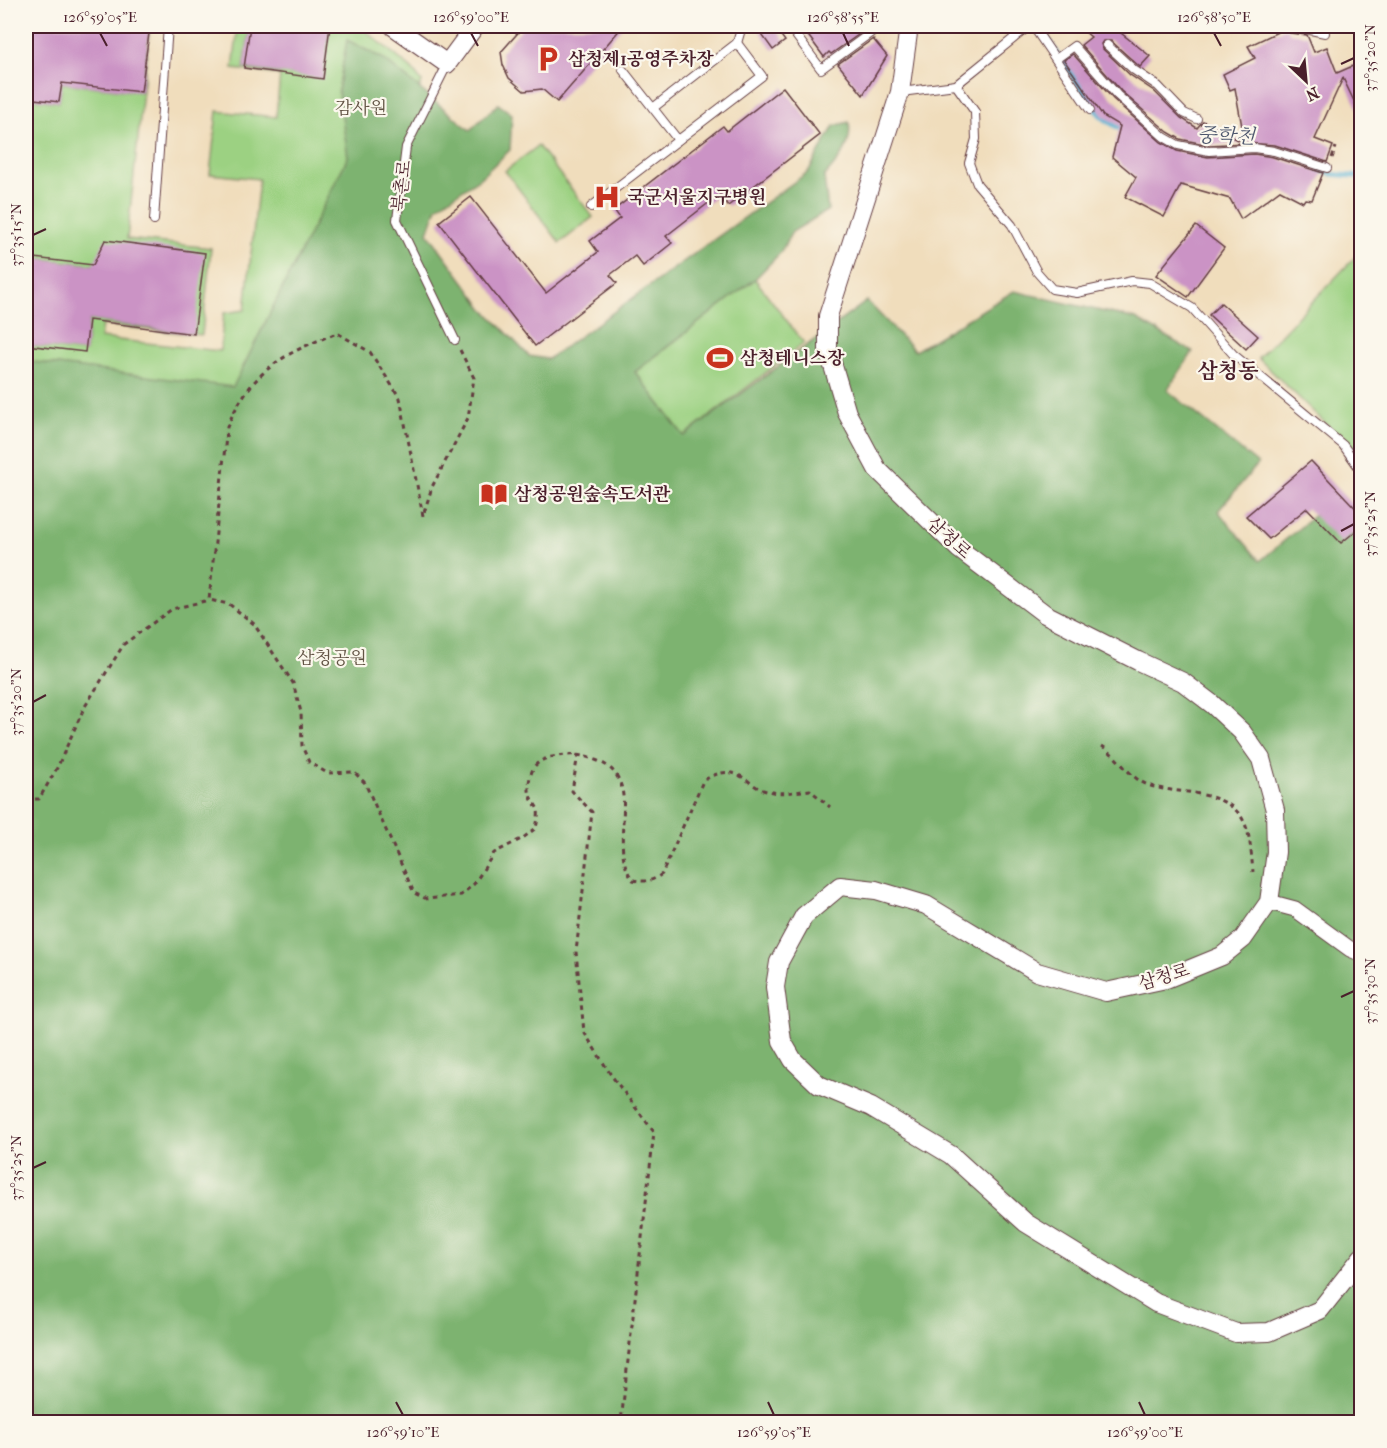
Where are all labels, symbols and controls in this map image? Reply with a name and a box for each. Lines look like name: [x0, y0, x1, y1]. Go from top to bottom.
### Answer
text: 126°59'05"E: [63, 8, 137, 26]
text: 126°59'00"E: [433, 8, 509, 26]
text: 126°58'55"E: [807, 8, 879, 26]
text: 126°58'50"E: [1177, 8, 1251, 26]
text: 37°35'20"N: [1361, 23, 1379, 92]
parking icon: 삼청제1공영주차장: [533, 44, 563, 74]
place label: 삼청제1공영주차장: [568, 49, 714, 70]
north arrow: [1276, 51, 1336, 111]
text: N: [1302, 83, 1322, 106]
park label: 감사원: [335, 98, 387, 119]
water label: 중학천: [1197, 123, 1257, 149]
street label: 북촌로: [388, 159, 416, 213]
hospital icon: 국군서울지구병원: [592, 182, 622, 212]
place label: 국군서울지구병원: [627, 187, 766, 208]
text: 37°35'15"N: [7, 203, 25, 267]
sports icon: 삼청테니스장: [705, 343, 735, 373]
place label: 삼청테니스장: [740, 348, 845, 369]
district label: 삼청동: [1198, 359, 1258, 383]
library icon: 삼청공원숲속도서관: [479, 479, 509, 509]
place label: 삼청공원숲속도서관: [514, 484, 671, 505]
text: 37°35'25"N: [1361, 490, 1379, 557]
street label: 삼청로: [923, 513, 975, 563]
park label: 삼청공원: [297, 648, 367, 669]
text: 37°35'20"N: [7, 667, 25, 736]
text: 37°35'30"N: [1361, 957, 1379, 1024]
street label: 삼청로: [1136, 959, 1192, 995]
text: 37°35'25"N: [7, 1134, 25, 1201]
text: 126°59'10"E: [367, 1423, 439, 1441]
text: 126°59'05"E: [737, 1423, 811, 1441]
text: 126°59'00"E: [1107, 1423, 1183, 1441]

